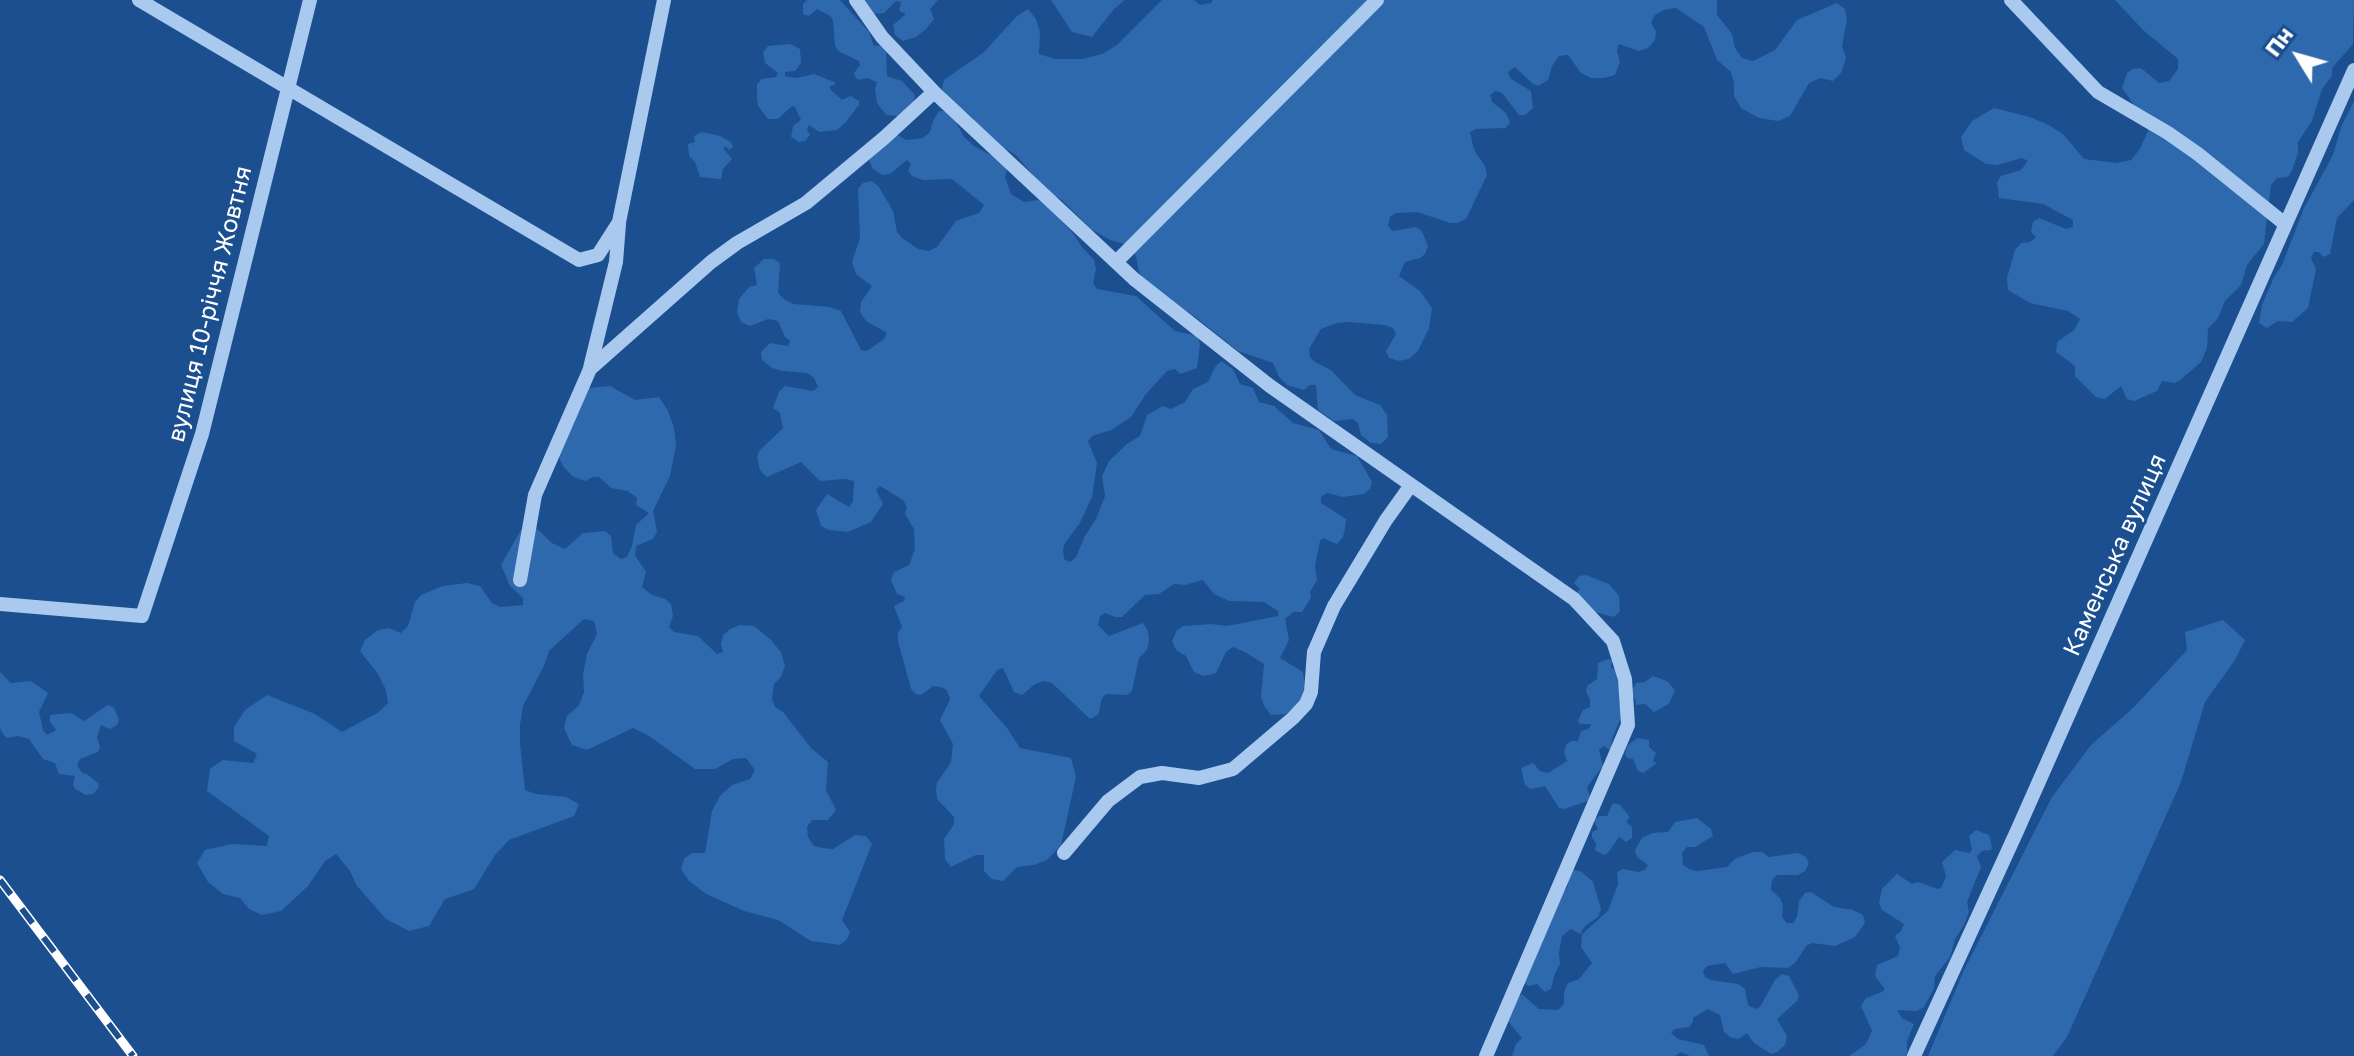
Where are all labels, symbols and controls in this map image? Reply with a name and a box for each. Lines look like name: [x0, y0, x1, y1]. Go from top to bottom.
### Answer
north arrow: [2258, 16, 2338, 96]
text: Пн: [2259, 21, 2298, 61]
street label: вулиця 10-річчя Жовтня: [162, 163, 258, 445]
street label: Каменська вулиця: [2057, 449, 2173, 661]

